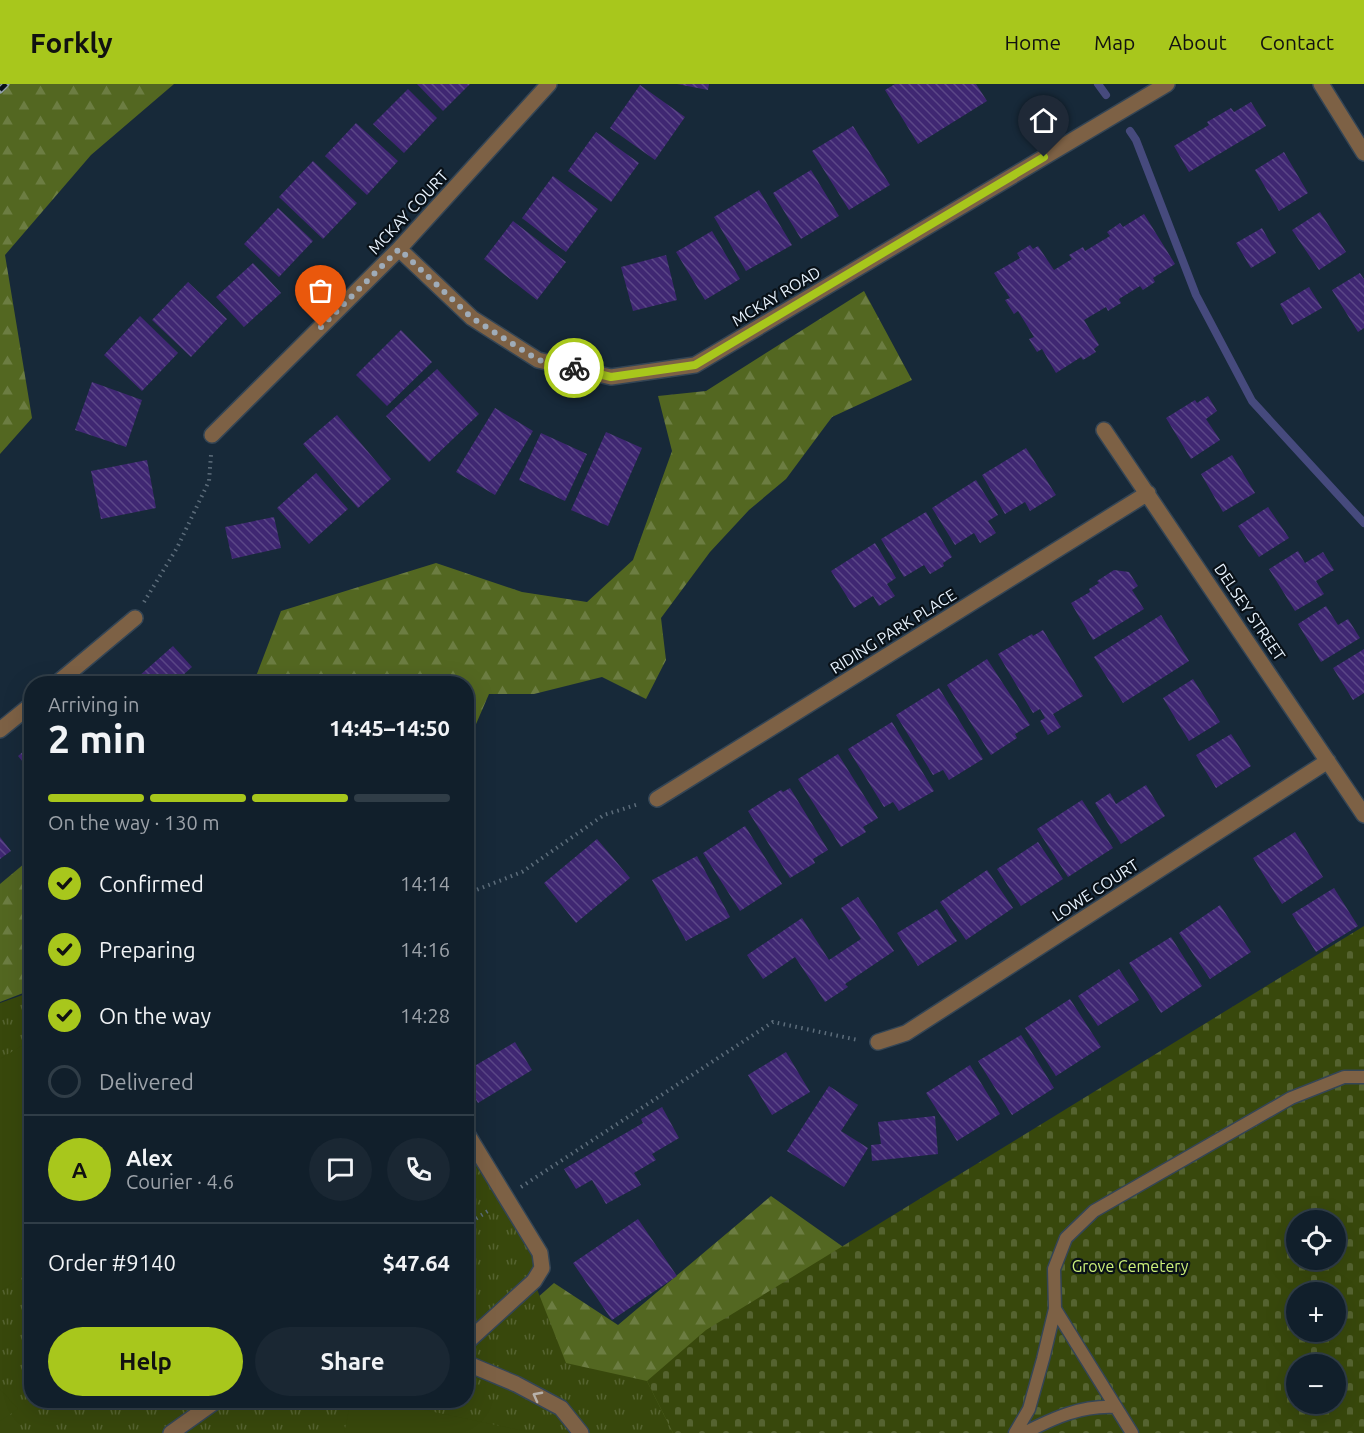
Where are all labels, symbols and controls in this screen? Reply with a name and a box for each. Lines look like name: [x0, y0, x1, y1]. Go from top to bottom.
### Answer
text: Forkly: [30, 27, 113, 58]
text: Home: [1004, 30, 1061, 54]
text: Map: [1094, 30, 1135, 54]
text: About: [1168, 30, 1227, 54]
text: Contact: [1260, 30, 1334, 54]
pin: [1018, 95, 1069, 157]
icon: home: [1027, 104, 1060, 137]
street label: MCKAY COURT: [365, 166, 451, 258]
street label: MCKAY ROAD: [728, 263, 824, 329]
pin: [295, 265, 346, 327]
icon: bag: [304, 274, 337, 307]
courier: [544, 338, 604, 398]
icon: bike: [558, 352, 591, 385]
street label: DELSEY STREET: [1211, 560, 1289, 664]
street label: RIDING PARK PLACE: [827, 585, 959, 677]
text: Arriving in: [48, 693, 139, 716]
text: 14:45–14:50: [329, 715, 450, 740]
text: 2 min: [48, 717, 147, 760]
text: On the way · 130 m: [48, 811, 220, 834]
street label: LOWE COURT: [1048, 855, 1142, 925]
icon: check: [48, 867, 81, 900]
text: Confirmed: [99, 871, 204, 896]
text: 14:14: [400, 872, 450, 895]
icon: check: [48, 933, 81, 966]
text: Preparing: [99, 937, 196, 962]
text: 14:16: [400, 938, 450, 961]
icon: check: [48, 999, 81, 1032]
text: On the way: [99, 1003, 211, 1028]
text: 14:28: [400, 1004, 450, 1027]
text: Delivered: [99, 1069, 194, 1094]
button: chat: [309, 1138, 372, 1201]
button: phone: [387, 1138, 450, 1201]
text: Alex: [126, 1145, 173, 1170]
text: A: [72, 1157, 87, 1182]
text: Courier · 4.6: [126, 1170, 234, 1193]
map controls: [1286, 1210, 1346, 1414]
button: locate: [1286, 1210, 1346, 1270]
text: Order #9140: [48, 1250, 176, 1275]
text: $47.64: [383, 1250, 450, 1275]
park label: Grove Cemetery: [1072, 1257, 1189, 1275]
button: +: [1286, 1282, 1346, 1342]
button: Help: [48, 1327, 243, 1396]
button: Share: [255, 1327, 450, 1396]
button: −: [1286, 1354, 1346, 1414]
one-way arrow: [533, 1392, 544, 1403]

